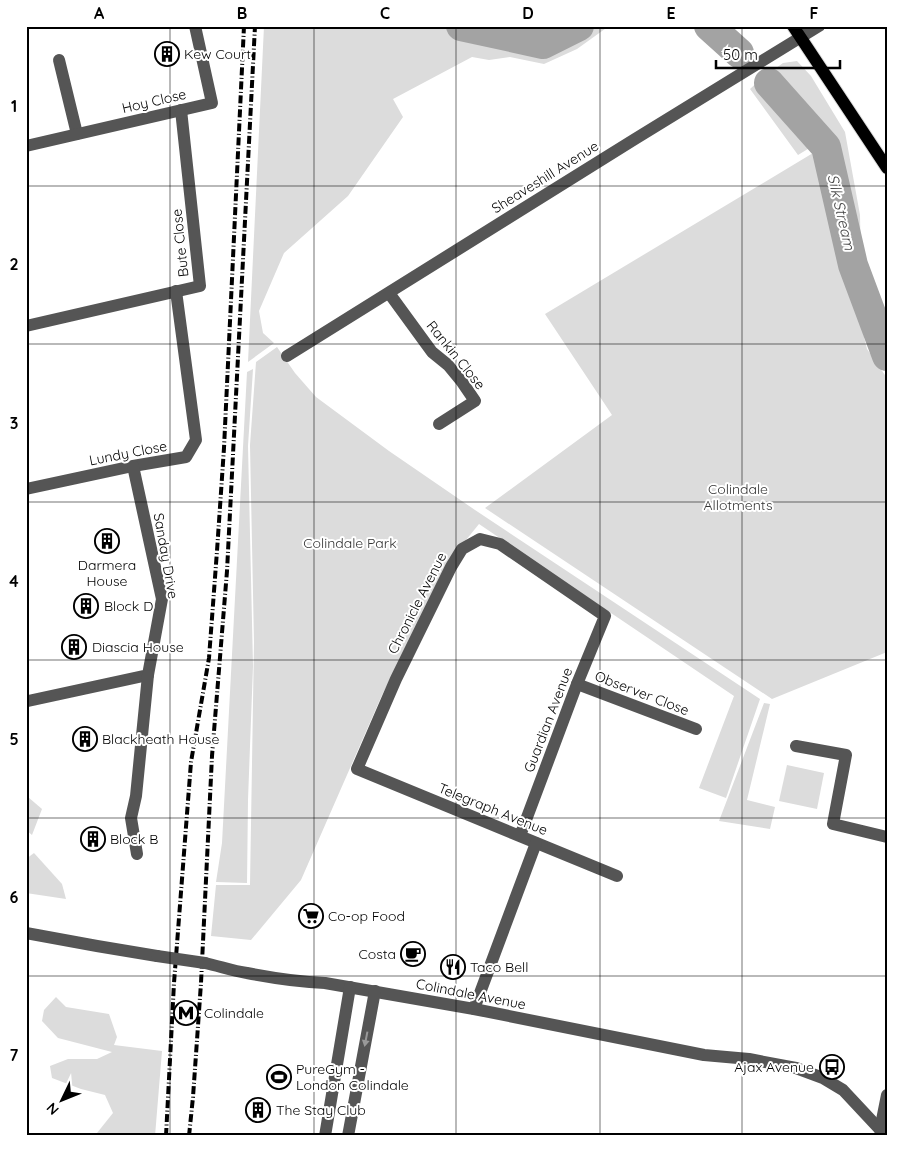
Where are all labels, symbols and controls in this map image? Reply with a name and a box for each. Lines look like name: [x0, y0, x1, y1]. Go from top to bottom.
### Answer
text: A: [94, 3, 105, 23]
text: B: [237, 3, 247, 23]
text: C: [380, 3, 390, 23]
text: D: [522, 3, 534, 23]
text: E: [666, 3, 676, 23]
text: F: [810, 3, 819, 23]
scale bar: [716, 38, 839, 70]
building icon: Kew Court: [154, 41, 180, 67]
place label: Kew Court: [184, 45, 251, 63]
text: 50 m: [723, 45, 758, 64]
street label: Hoy Close: [120, 85, 188, 117]
text: 1: [11, 96, 17, 116]
street label: Sheaveshill Avenue: [488, 137, 602, 217]
water label: Silk Stream: [824, 172, 860, 252]
street label: Bute Close: [167, 208, 193, 278]
text: 2: [9, 254, 19, 274]
street label: Rankin Close: [423, 317, 489, 393]
text: 3: [10, 413, 18, 433]
street label: Lundy Close: [88, 437, 169, 469]
park label: Colindale Allotments: [704, 480, 772, 514]
street label: Sanday Drive: [150, 512, 182, 600]
building icon: Darmera House: [94, 528, 120, 554]
park label: Colindale Park: [303, 534, 397, 552]
street label: Chronicle Avenue: [384, 549, 450, 657]
place label: Darmera House: [78, 556, 136, 590]
text: 4: [9, 571, 19, 591]
building icon: Block D: [73, 593, 99, 619]
place label: Block D: [104, 597, 153, 615]
building icon: Diascia House: [61, 634, 87, 660]
place label: Diascia House: [92, 638, 184, 656]
street label: Guardian Avenue: [520, 665, 576, 775]
street label: Observer Close: [592, 667, 692, 719]
building icon: Blackheath House: [72, 726, 98, 752]
text: 5: [9, 729, 19, 749]
place label: Blackheath House: [102, 730, 219, 748]
street label: Telegraph Avenue: [436, 779, 550, 839]
building icon: Block B: [80, 826, 106, 852]
place label: Block B: [110, 830, 158, 848]
text: 6: [10, 887, 19, 907]
supermarket icon: Co-op Food: [298, 903, 324, 929]
place label: Co-op Food: [328, 907, 405, 925]
cafe icon: Costa: [400, 941, 426, 967]
place label: Costa: [359, 945, 396, 963]
restaurant icon: Taco Bell: [440, 954, 466, 980]
place label: Taco Bell: [470, 958, 529, 976]
street label: Colindale Avenue: [415, 975, 528, 1013]
metro station icon: Colindale: [173, 1000, 199, 1026]
place label: Colindale: [204, 1004, 264, 1022]
one-way arrow: [361, 1032, 369, 1048]
text: 7: [10, 1045, 19, 1065]
bus stop icon: Ajax Avenue: [819, 1054, 845, 1080]
place label: Ajax Avenue: [734, 1058, 814, 1076]
place label: PureGym - London Colindale: [296, 1060, 409, 1094]
sports icon: PureGym - London Colindale: [266, 1064, 292, 1090]
north arrow: [38, 1074, 88, 1124]
building icon: The Stay Club: [245, 1097, 271, 1123]
text: N: [42, 1099, 63, 1119]
place label: The Stay Club: [276, 1101, 366, 1119]

